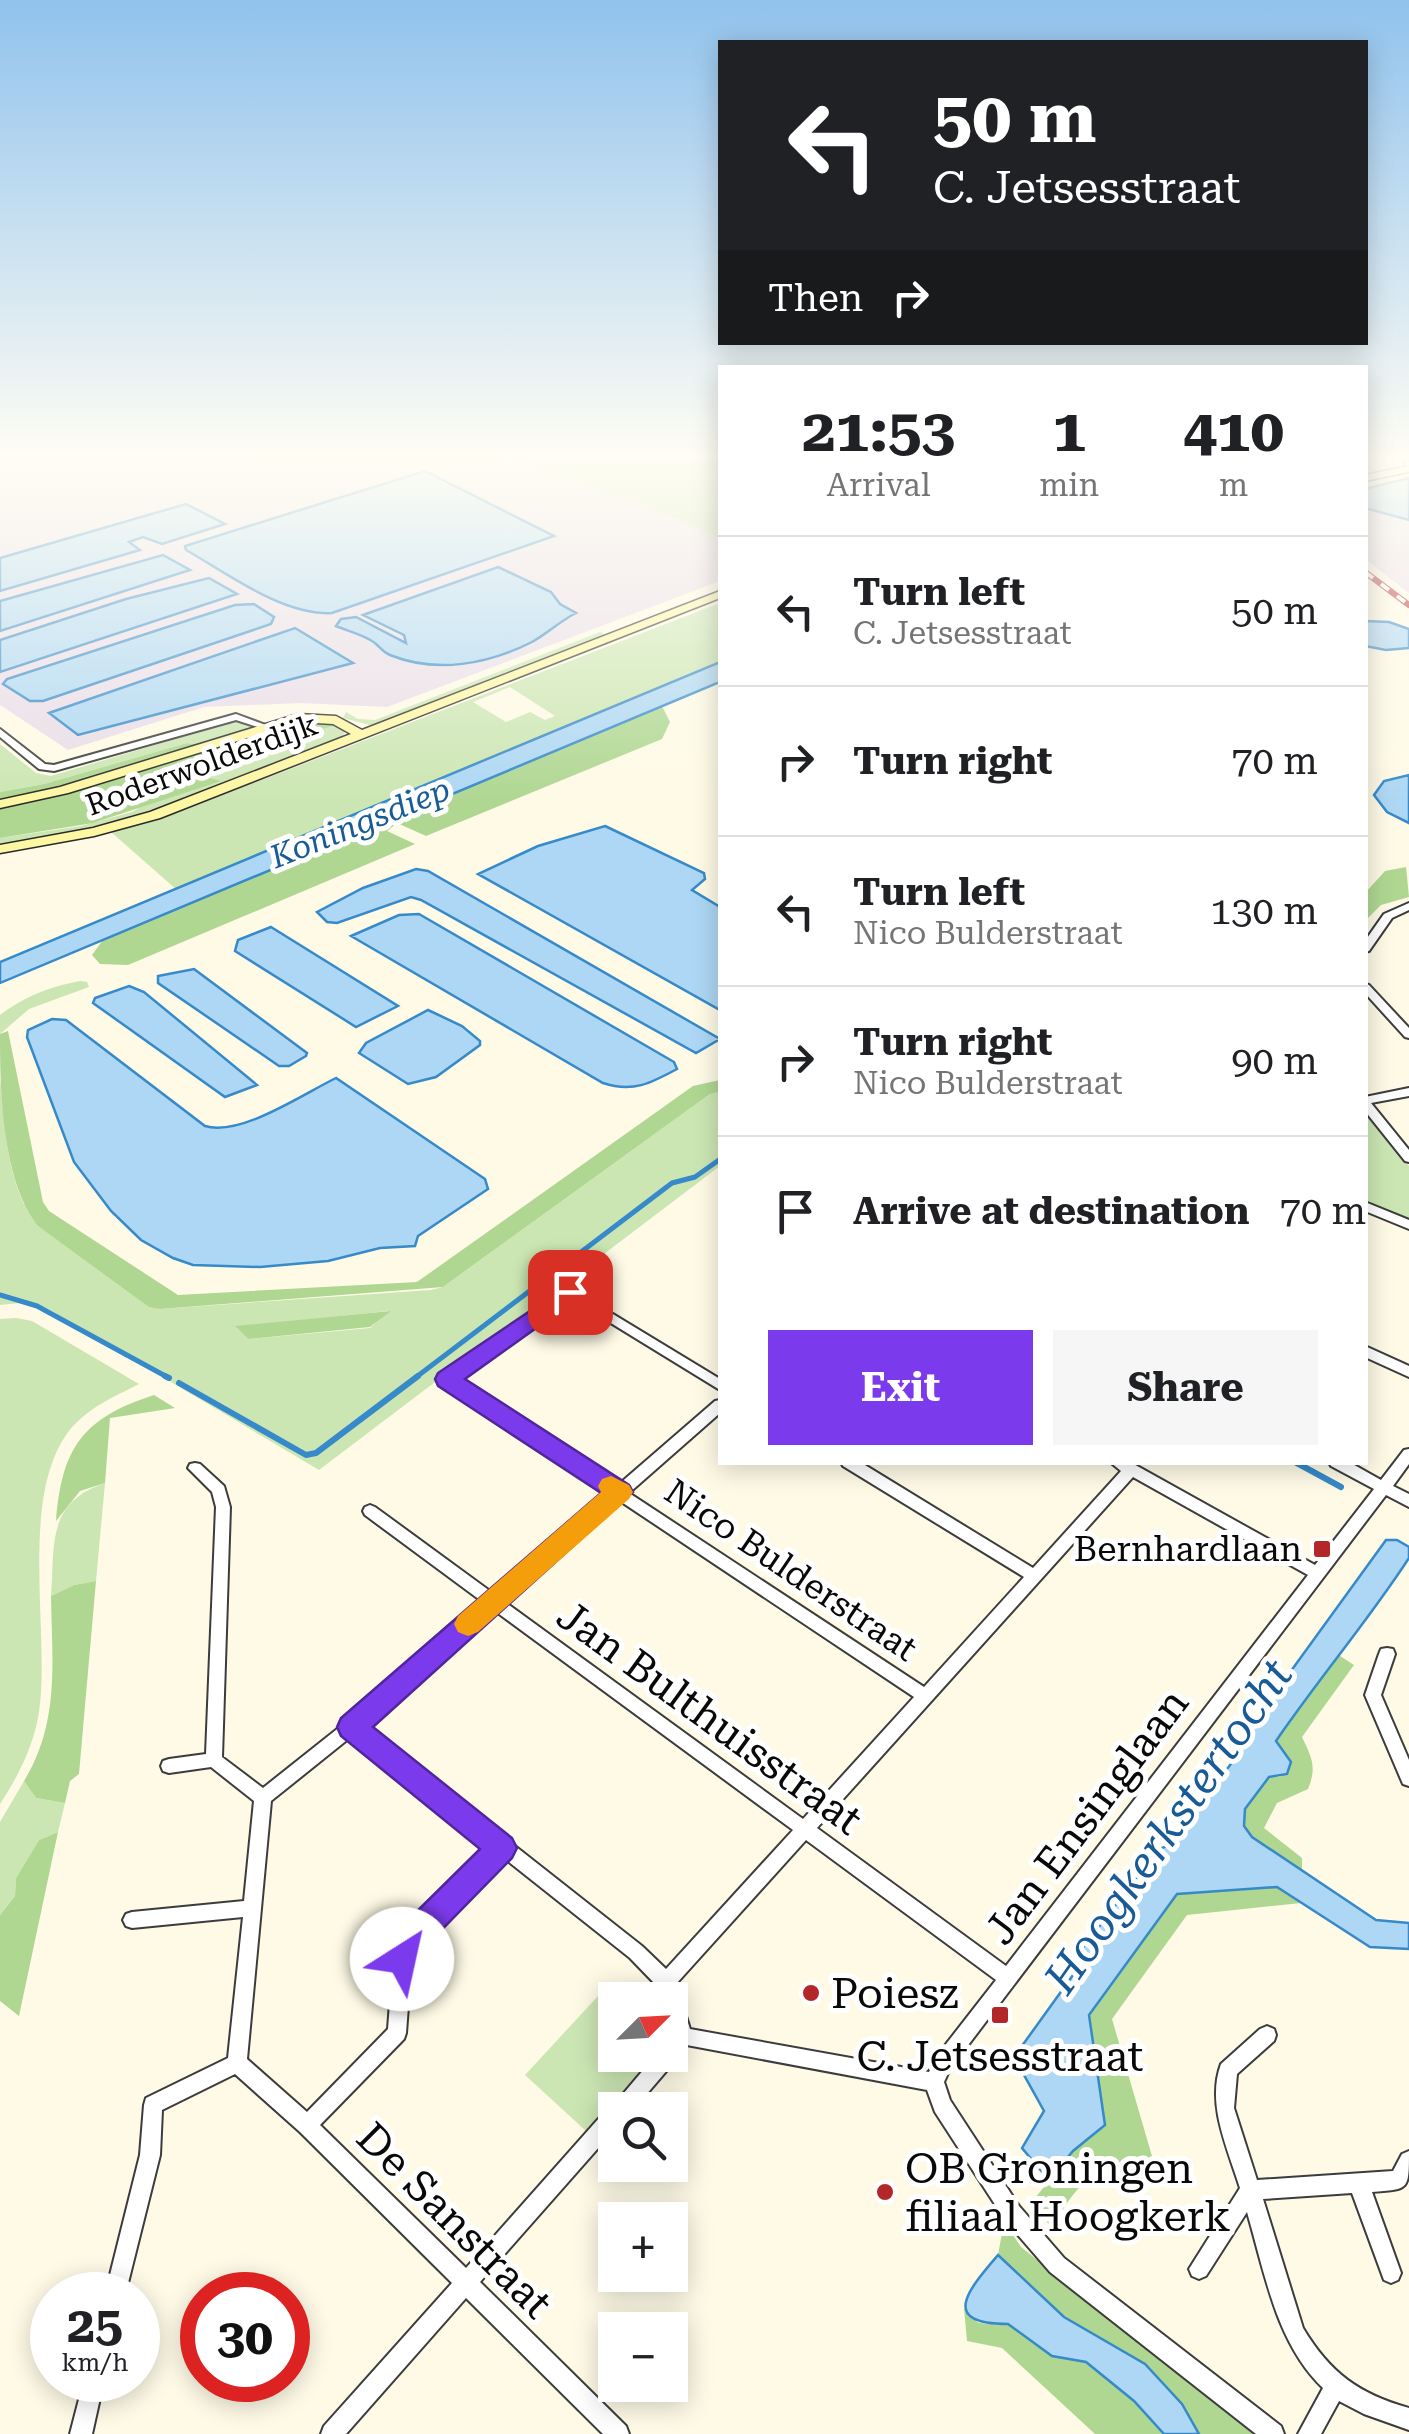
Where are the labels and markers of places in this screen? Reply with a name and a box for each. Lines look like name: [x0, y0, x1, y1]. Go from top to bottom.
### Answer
pin: [528, 1250, 613, 1335]
place label: Bernhardlaan: [1074, 1529, 1302, 1570]
marker: Bernhardlaan: [1311, 1538, 1333, 1560]
place label: Poiesz: [831, 1969, 959, 2018]
marker: Poiesz: [800, 1982, 822, 2004]
marker: C. Jetsesstraat: [989, 2004, 1011, 2026]
place label: C. Jetsesstraat: [856, 2032, 1144, 2081]
place label: OB Groningen filiaal Hoogkerk: [905, 2144, 1231, 2241]
marker: OB Groningen filiaal Hoogkerk: [874, 2181, 896, 2203]

